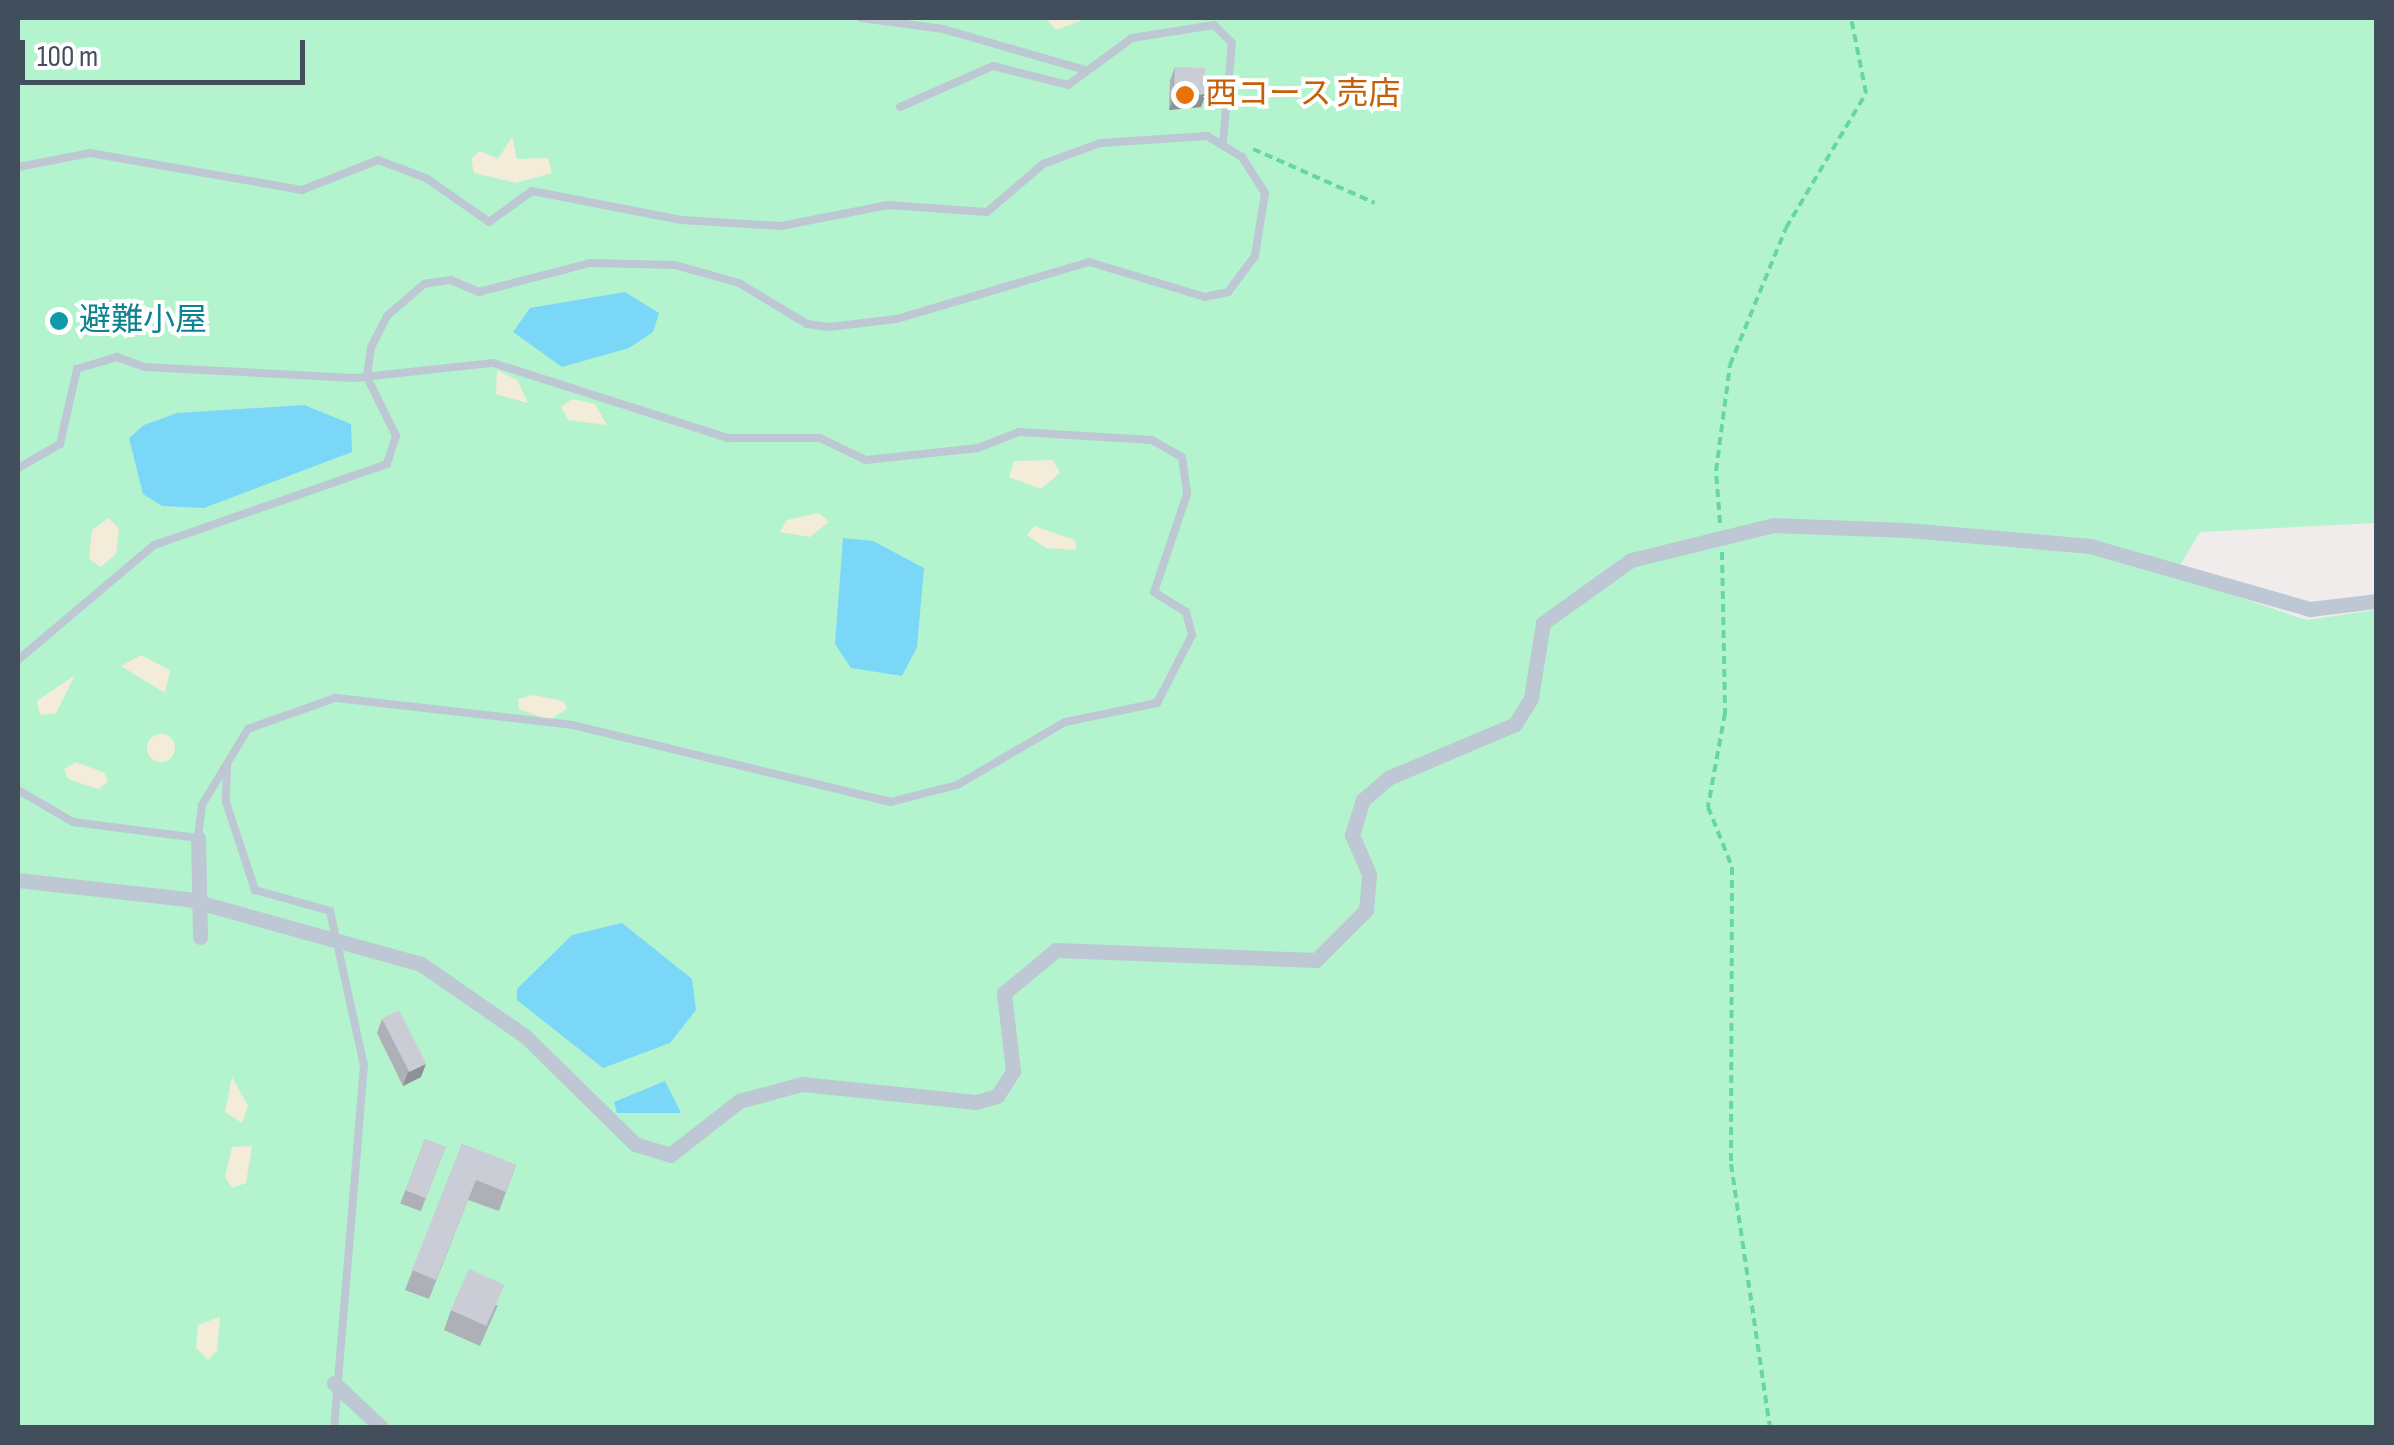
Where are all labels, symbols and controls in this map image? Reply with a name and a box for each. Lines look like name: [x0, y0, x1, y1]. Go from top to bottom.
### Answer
scale bar: [25, 20, 310, 82]
text: 100 m: [37, 39, 98, 75]
place label: 西コース 売店: [1205, 76, 1402, 114]
marker: 西コース 売店: [1174, 84, 1196, 106]
place label: 避難小屋: [79, 302, 207, 340]
marker: 避難小屋: [48, 310, 70, 332]

